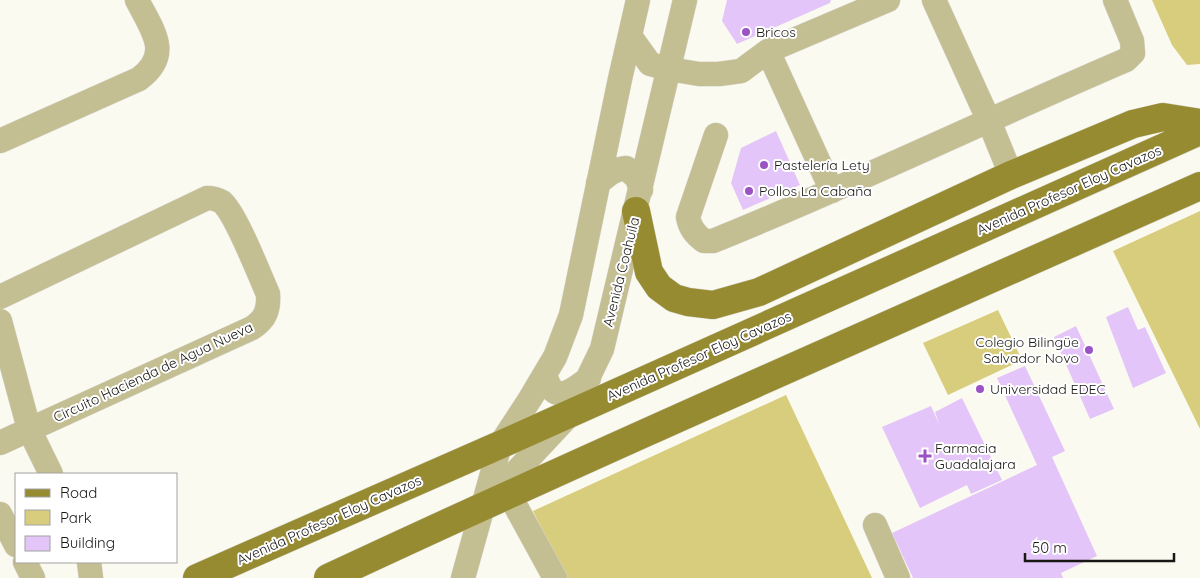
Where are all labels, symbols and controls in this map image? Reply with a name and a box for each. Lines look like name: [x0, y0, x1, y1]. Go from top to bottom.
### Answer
place label: Bricos: [756, 23, 796, 41]
marker: Bricos: [740, 26, 752, 38]
street label: Avenida Profesor Eloy Cavazos: [974, 141, 1164, 239]
place label: Pastelería Lety: [774, 156, 870, 174]
marker: Pastelería Lety: [758, 159, 770, 171]
place label: Pollos La Cabaña: [759, 182, 872, 200]
marker: Pollos La Cabaña: [743, 185, 755, 197]
street label: Avenida Coahuila: [599, 215, 643, 329]
street label: Avenida Profesor Eloy Cavazos: [604, 307, 794, 405]
street label: Circuito Hacienda de Agua Nueva: [50, 318, 256, 426]
place label: Colegio Bilingüe Salvador Novo: [976, 333, 1079, 367]
marker: Colegio Bilingüe Salvador Novo: [1083, 344, 1095, 356]
place label: Universidad EDEC: [990, 380, 1106, 398]
marker: Universidad EDEC: [974, 383, 986, 395]
place label: Farmacia Guadalajara: [935, 439, 1016, 473]
marker: Farmacia Guadalajara: [919, 450, 931, 462]
street label: Avenida Profesor Eloy Cavazos: [234, 471, 424, 569]
legend: [15, 473, 178, 563]
text: Road: [60, 483, 97, 502]
text: Park: [60, 508, 92, 527]
scale bar: [1025, 530, 1174, 562]
text: Building: [60, 533, 115, 552]
text: 50 m: [1032, 538, 1067, 557]

